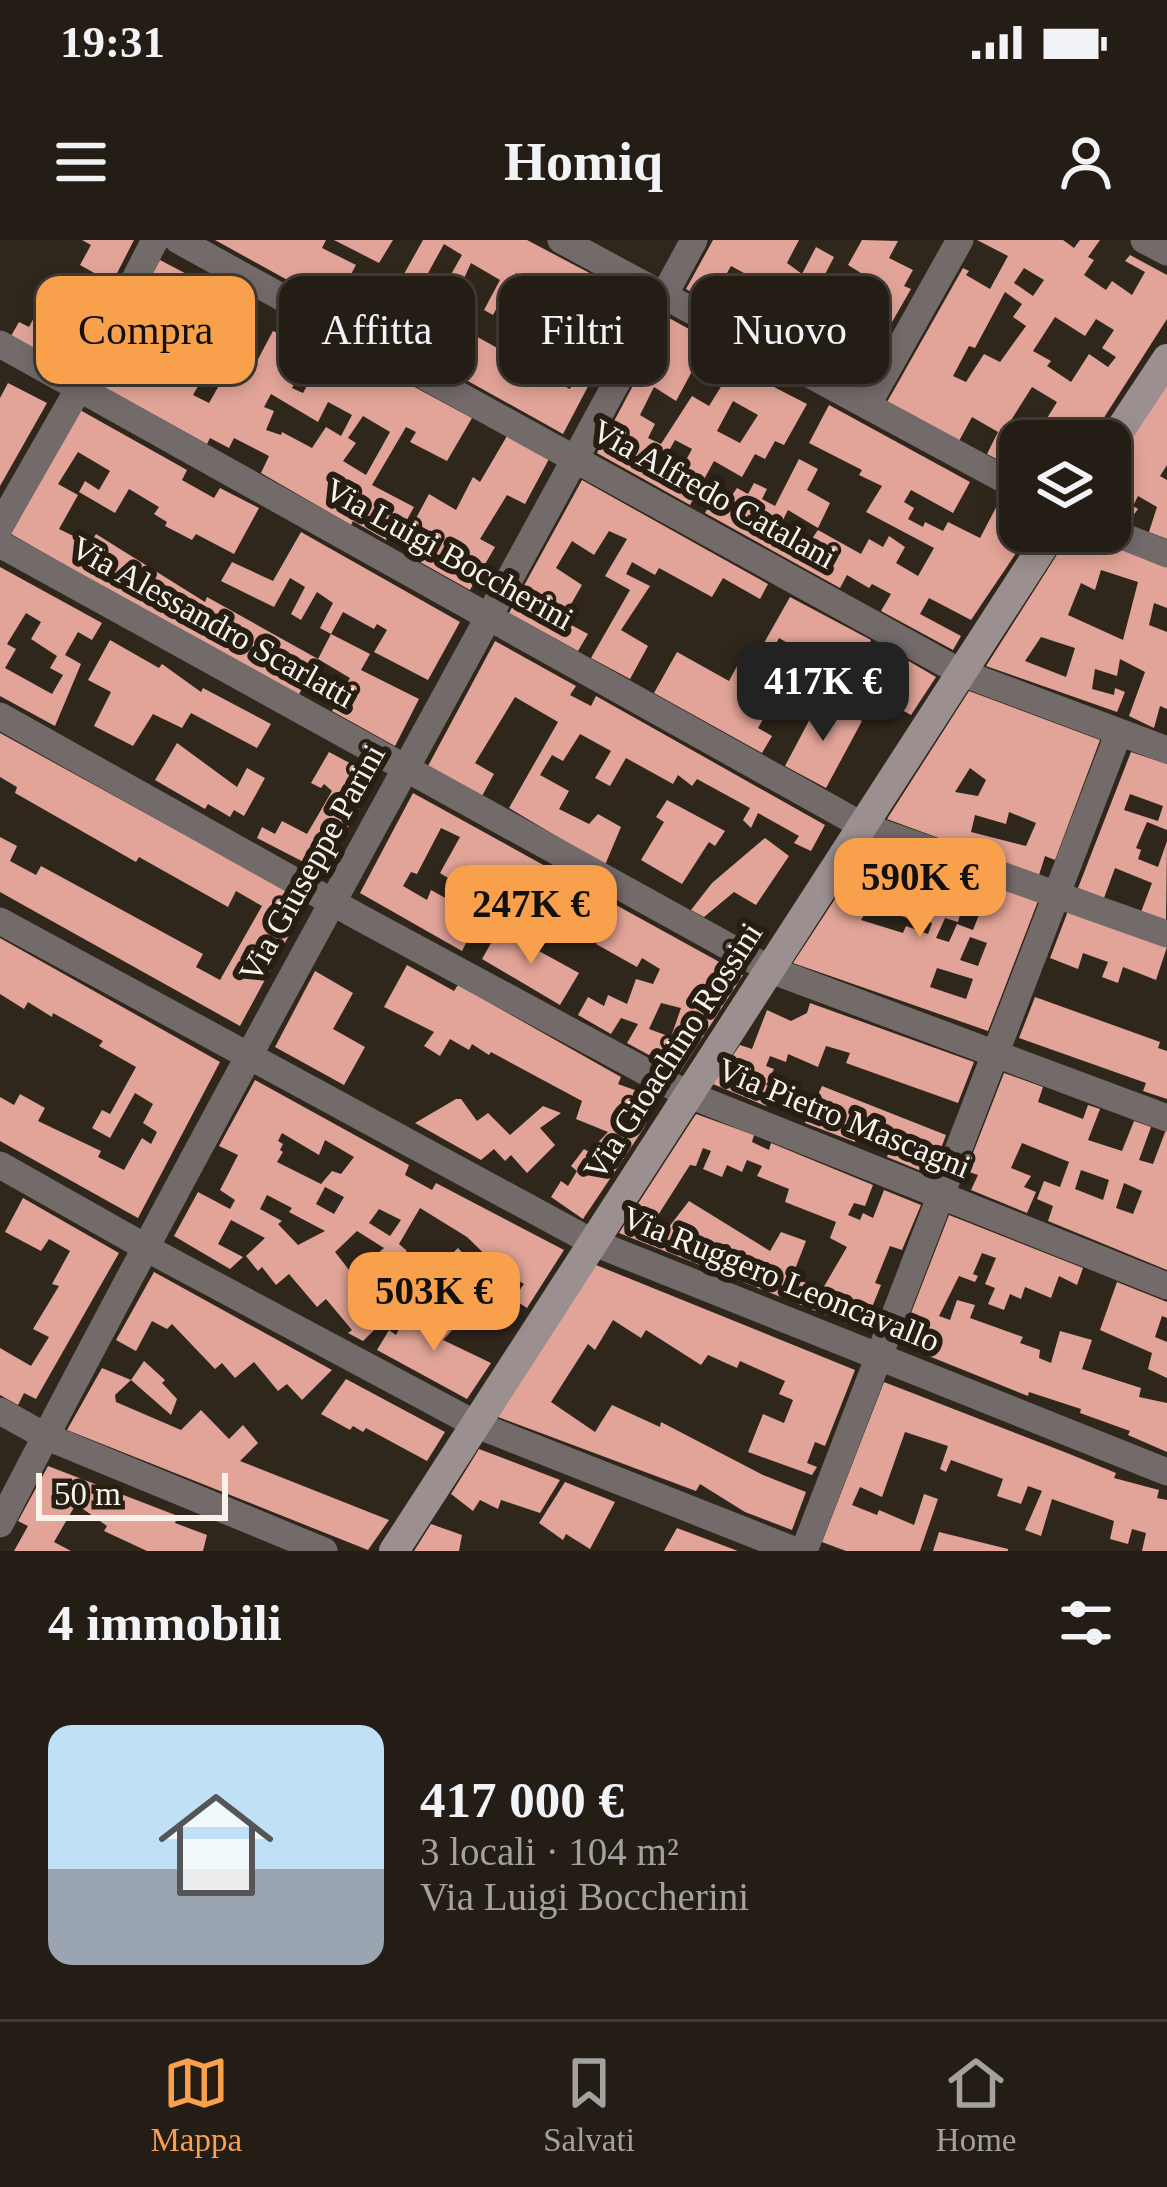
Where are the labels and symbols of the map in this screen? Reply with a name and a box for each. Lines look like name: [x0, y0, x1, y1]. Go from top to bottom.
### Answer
street label: Via Alfredo Catalani: [586, 412, 842, 576]
street label: Via Luigi Boccherini: [319, 471, 579, 637]
street label: Via Alessandro Scarlatti: [65, 529, 361, 715]
pin: 417K €: [725, 642, 921, 744]
street label: Via Giuseppe Parini: [232, 738, 392, 988]
pin: 590K €: [822, 838, 1018, 940]
pin: 247K €: [433, 865, 629, 967]
street label: Via Gioachino Rossini: [577, 916, 769, 1186]
street label: Via Pietro Mascagni: [712, 1051, 976, 1185]
street label: Via Ruggero Leoncavallo: [617, 1199, 945, 1359]
pin: 503K €: [336, 1252, 532, 1354]
scale bar: [36, 1467, 228, 1520]

